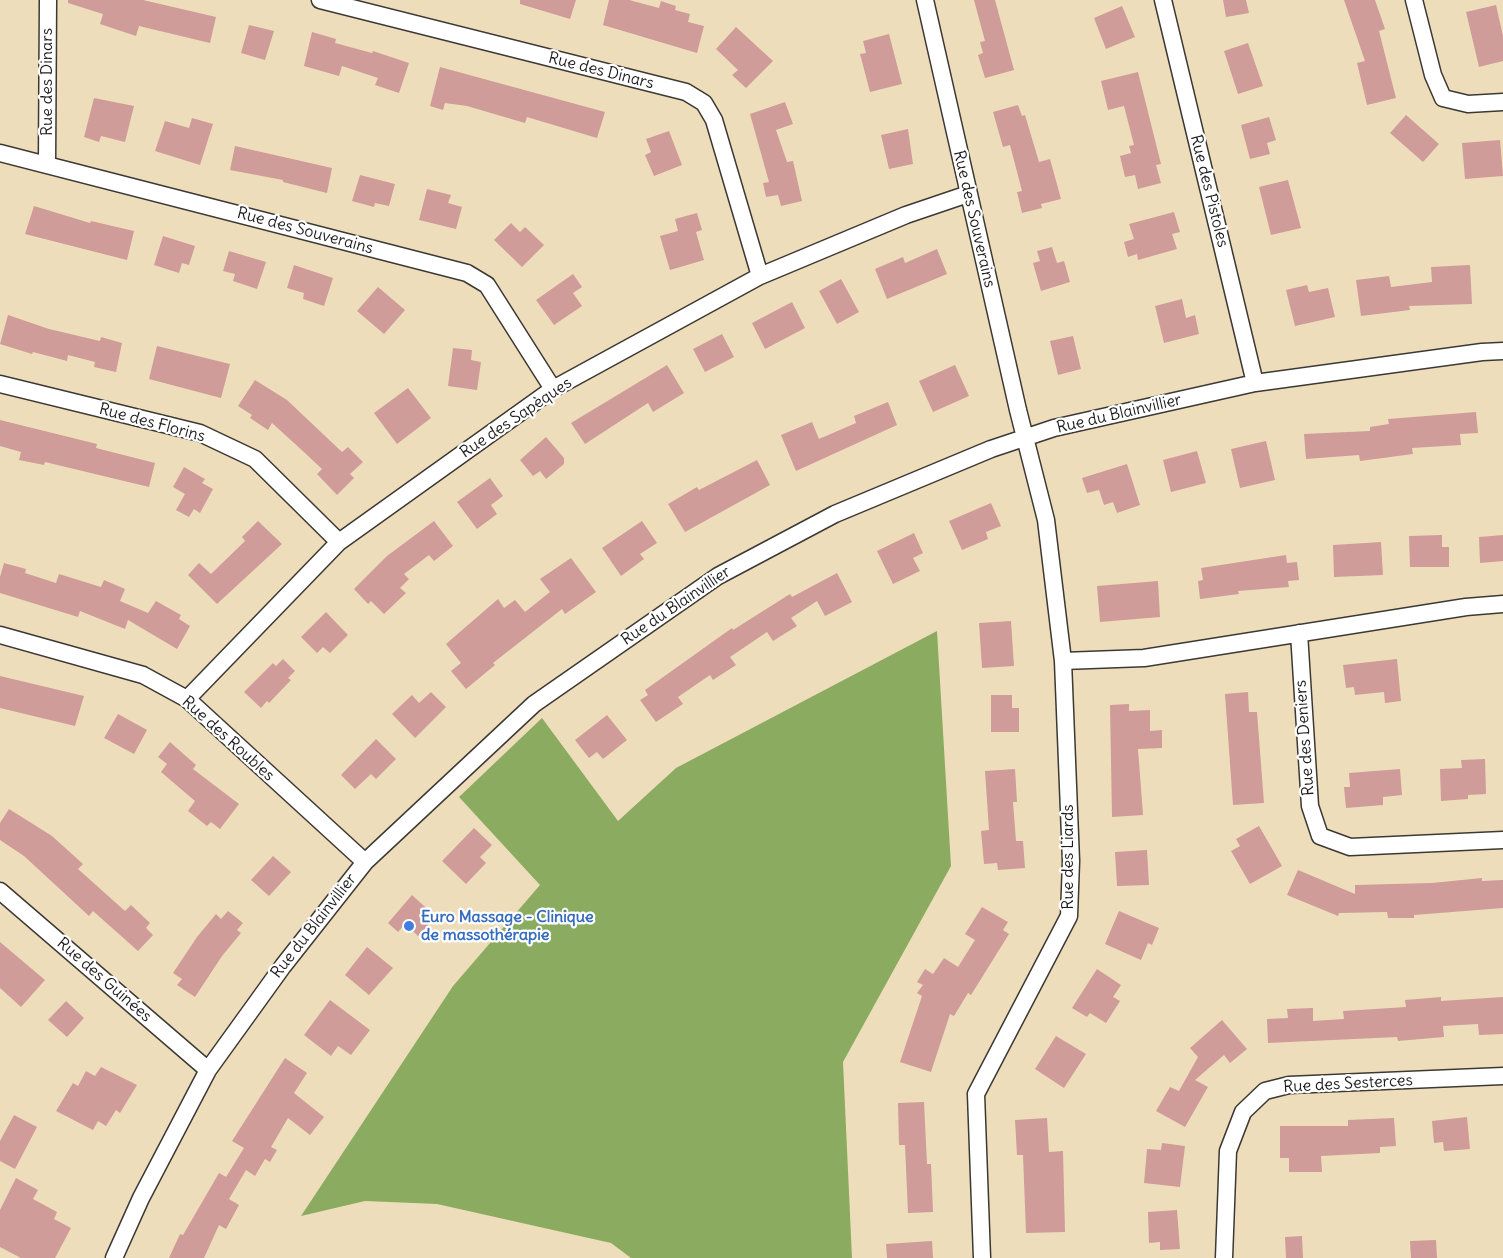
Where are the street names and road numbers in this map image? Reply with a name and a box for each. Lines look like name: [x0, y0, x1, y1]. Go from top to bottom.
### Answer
street label: Rue des Dinars: [37, 28, 57, 136]
street label: Rue des Dinars: [546, 49, 656, 93]
street label: Rue des Pistoles: [1186, 133, 1232, 249]
street label: Rue des Souverains: [949, 149, 999, 289]
street label: Rue des Souverains: [235, 204, 375, 258]
street label: Rue des Sapèques: [456, 374, 576, 462]
street label: Rue du Blainvillier: [1055, 390, 1183, 438]
street label: Rue des Florins: [97, 400, 207, 446]
street label: Rue du Blainvillier: [618, 562, 734, 650]
street label: Rue des Deniers: [1291, 679, 1319, 797]
street label: Rue des Roubles: [178, 693, 278, 785]
street label: Rue des Liards: [1058, 804, 1078, 910]
street label: Rue du Blainvillier: [267, 870, 361, 982]
street label: Rue des Guinées: [53, 934, 155, 1026]
street label: Rue des Sesterces: [1283, 1071, 1413, 1097]

